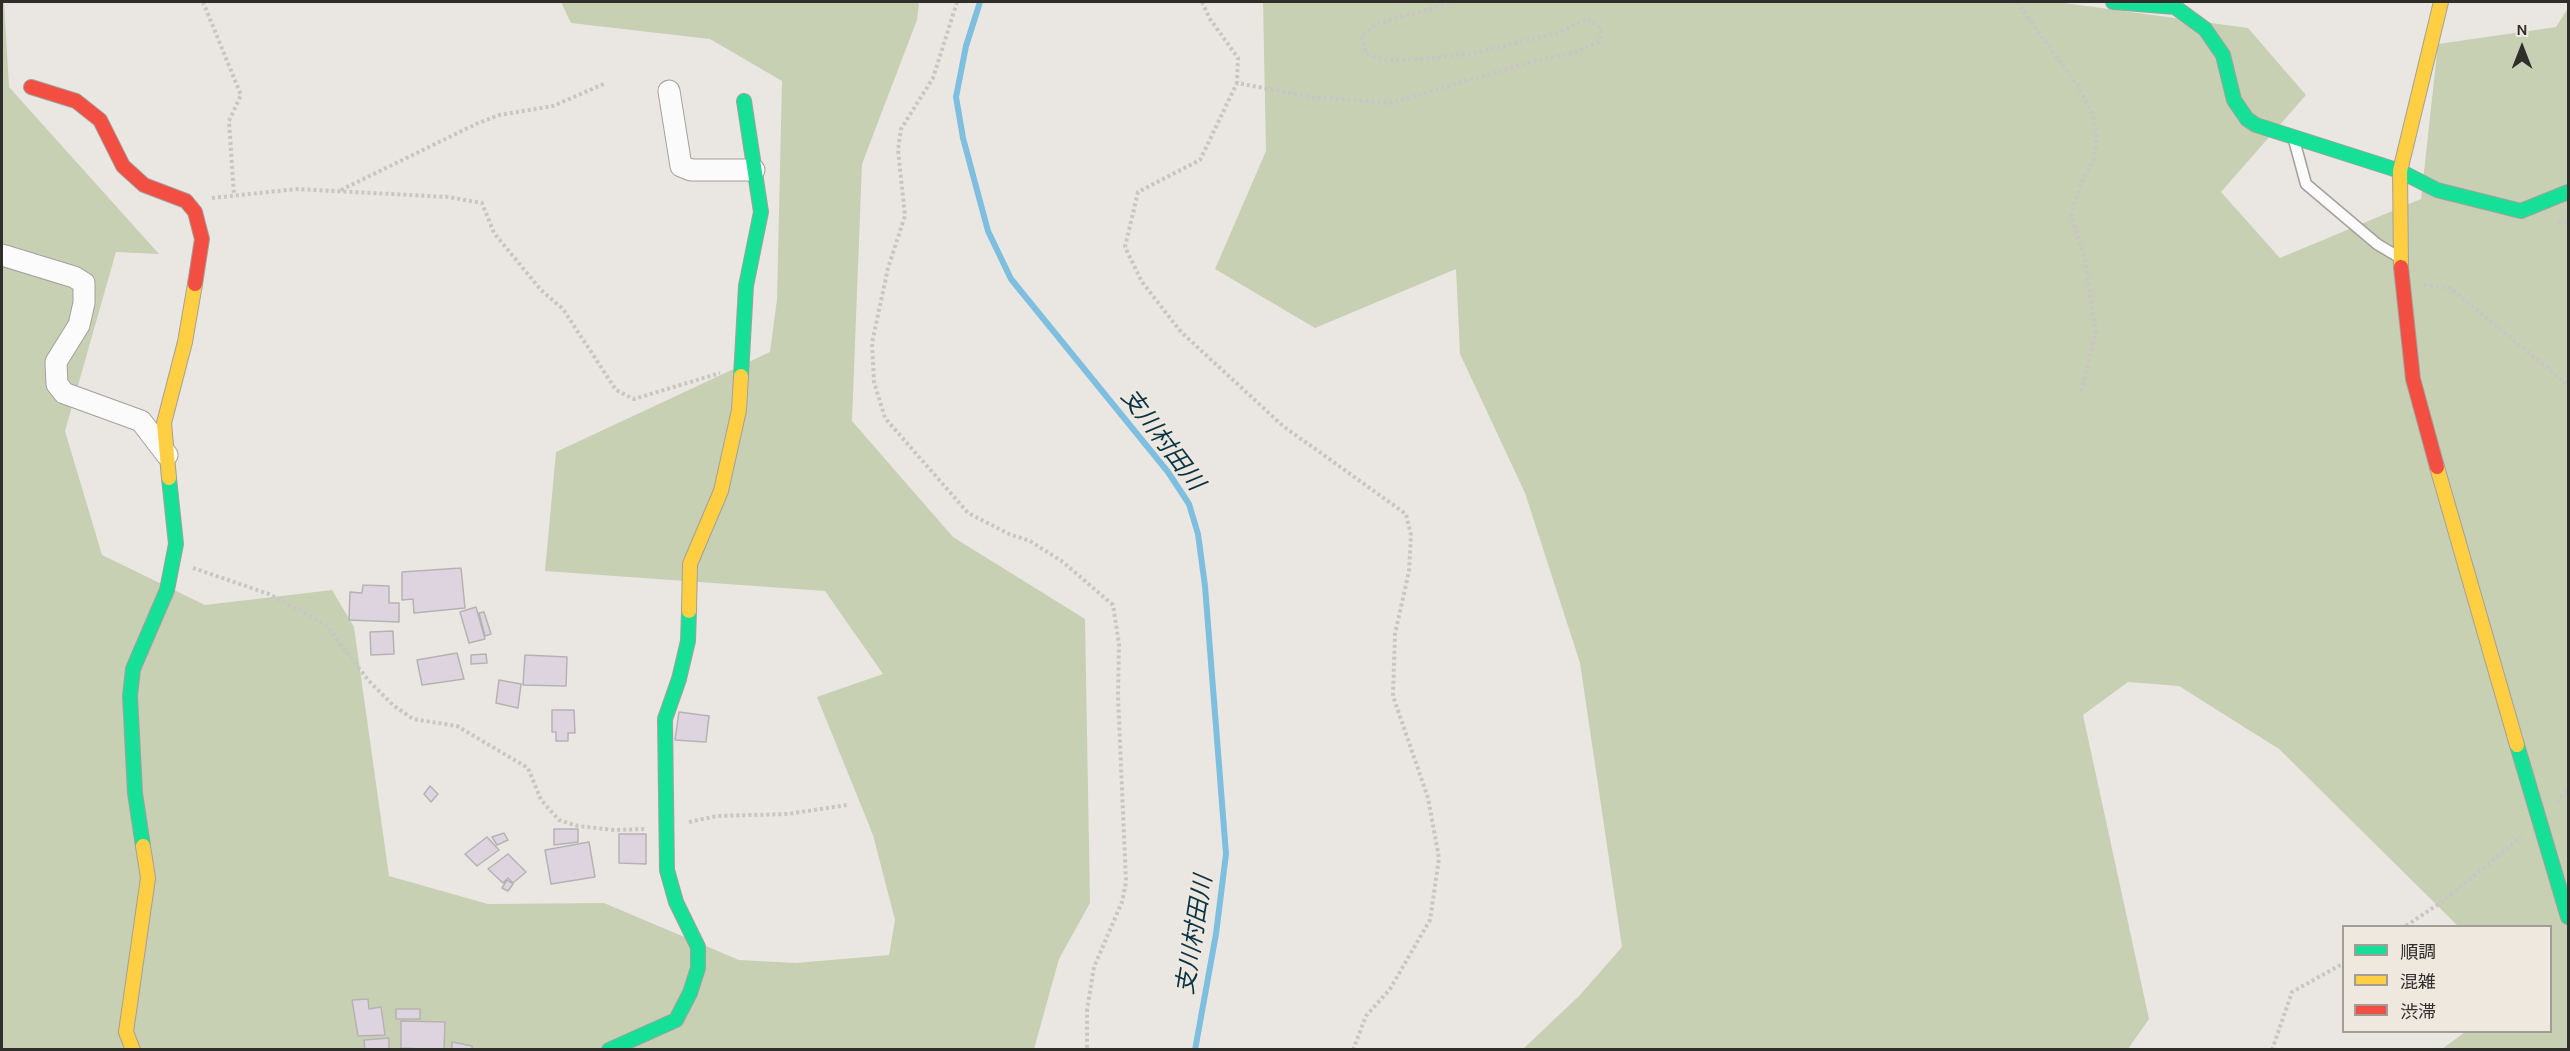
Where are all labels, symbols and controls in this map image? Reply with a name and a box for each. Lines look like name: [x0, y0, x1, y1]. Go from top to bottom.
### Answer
north arrow: [2492, 18, 2552, 78]
text: N: [2516, 20, 2528, 39]
water label: 支川村田川: [1114, 383, 1210, 497]
water label: 支川村田川: [1171, 873, 1219, 997]
legend: [2342, 925, 2552, 1033]
text: 順調: [2400, 941, 2436, 963]
text: 混雑: [2400, 971, 2436, 993]
text: 渋滞: [2400, 1001, 2436, 1023]

